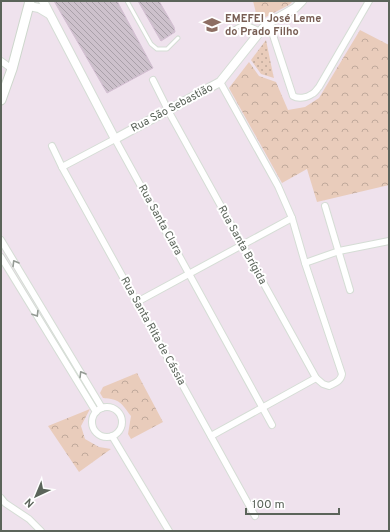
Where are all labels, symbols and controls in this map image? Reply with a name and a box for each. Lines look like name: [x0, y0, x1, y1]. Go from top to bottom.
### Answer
place label: EMEFEI José Leme do Prado Filho: [225, 12, 321, 39]
school or university icon: EMEFEI José Leme do Prado Filho: [202, 15, 222, 35]
street label: Rua São Sebastião: [129, 80, 215, 136]
street label: Rua Santa Clara: [135, 182, 185, 258]
street label: Rua Santa Brígida: [215, 203, 270, 287]
one-way arrow: [13, 260, 20, 267]
street label: Rua Santa Rita de Cássia: [117, 274, 189, 388]
one-way arrow: [31, 310, 39, 317]
one-way arrow: [80, 371, 87, 378]
north arrow: [16, 476, 56, 516]
scale bar: [246, 490, 339, 516]
text: N: [22, 495, 37, 510]
text: 100 m: [252, 497, 285, 513]

